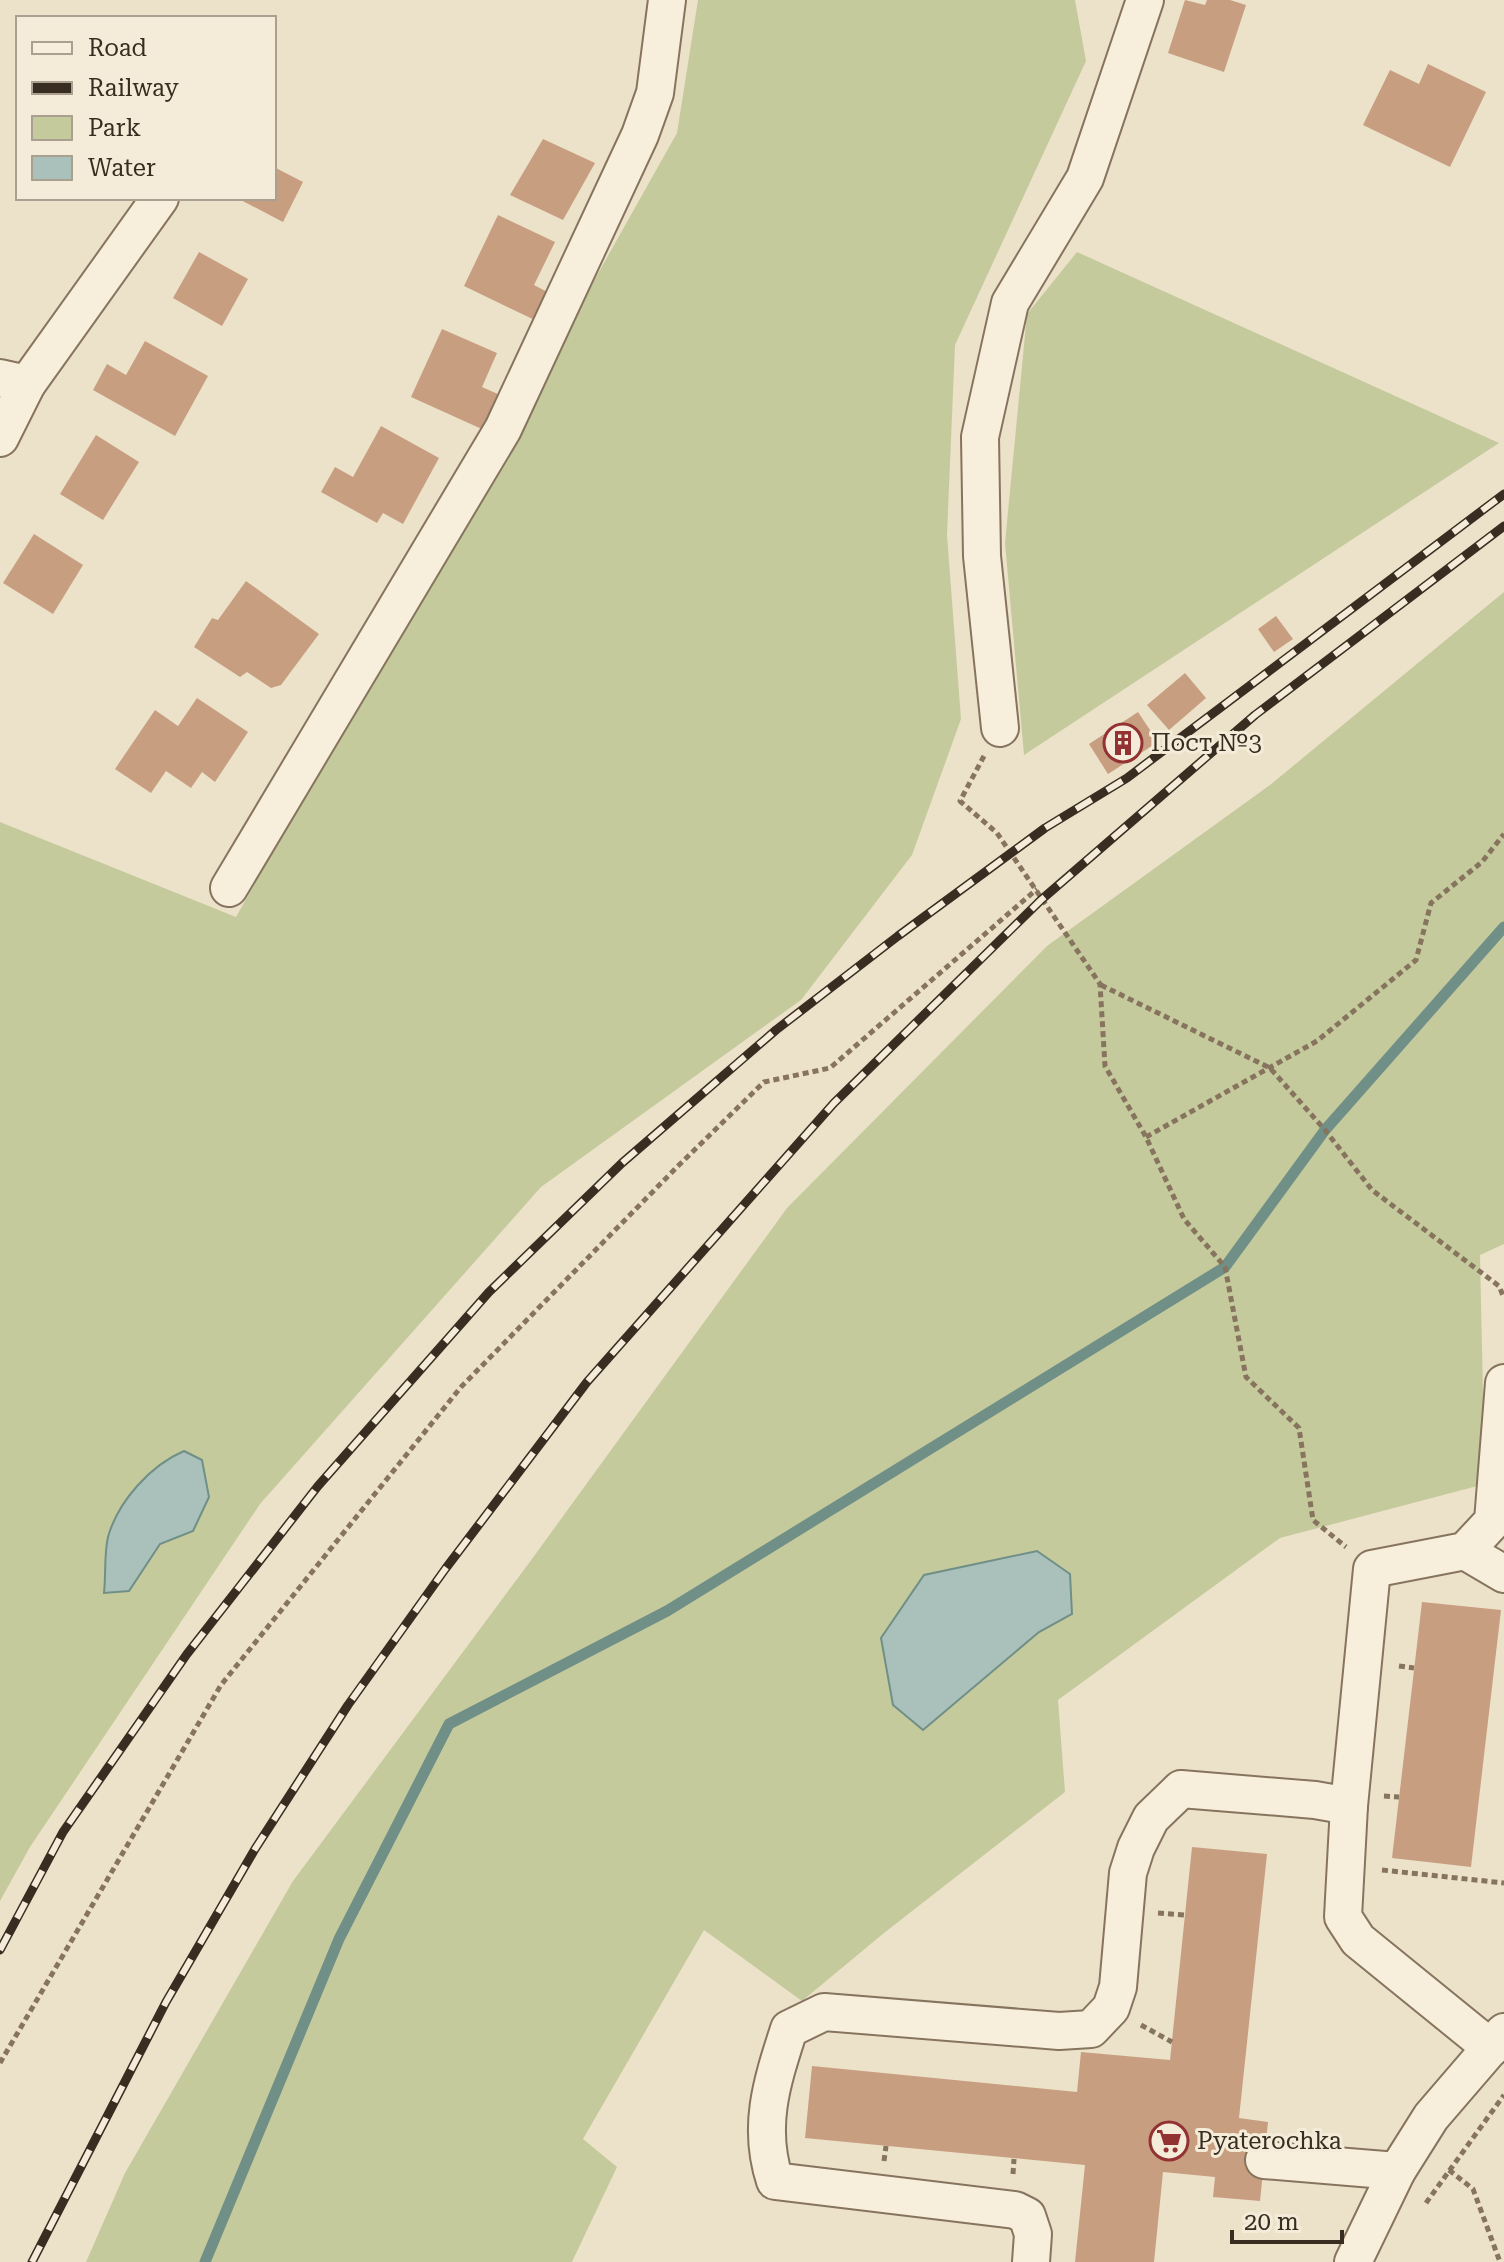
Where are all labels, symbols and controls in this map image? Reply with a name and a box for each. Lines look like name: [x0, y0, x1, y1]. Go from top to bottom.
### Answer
legend: [16, 16, 276, 200]
text: Road: [88, 34, 147, 62]
text: Railway: [88, 74, 179, 102]
text: Park: [88, 114, 141, 142]
text: Water: [88, 154, 156, 182]
building icon: Пост №3: [1102, 722, 1144, 764]
place label: Пост №3: [1151, 729, 1262, 757]
supermarket icon: Pyaterochka: [1148, 2120, 1190, 2162]
place label: Pyaterochka: [1197, 2127, 1342, 2155]
scale bar: [1232, 2194, 1342, 2244]
text: 20 m: [1244, 2208, 1299, 2236]

